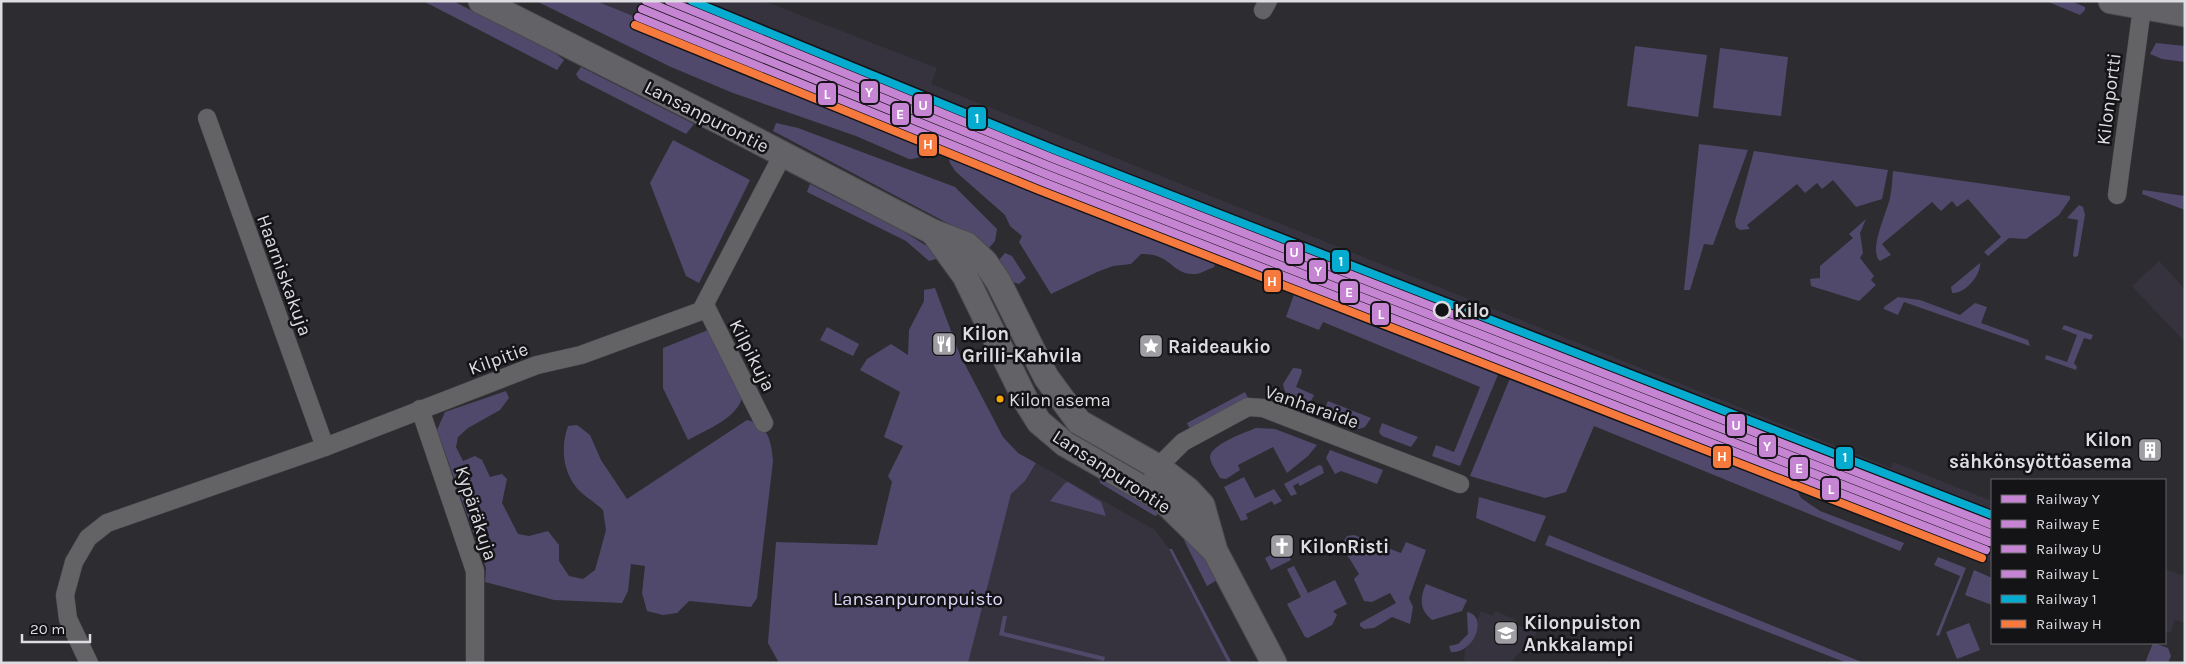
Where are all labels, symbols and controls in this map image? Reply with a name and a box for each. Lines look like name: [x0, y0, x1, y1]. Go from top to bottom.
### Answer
street label: Kilonportti: [2092, 52, 2126, 146]
street label: Lansanpurontie: [641, 76, 772, 158]
line badge: Y: [860, 80, 879, 104]
line badge: L: [817, 82, 837, 106]
text: Y: [865, 84, 874, 101]
text: L: [824, 86, 831, 103]
line badge: U: [913, 93, 933, 117]
text: U: [918, 97, 928, 114]
line badge: E: [891, 102, 910, 126]
text: E: [896, 106, 904, 123]
line badge: 1: [967, 106, 987, 130]
text: 1: [975, 110, 980, 127]
line badge: H: [918, 133, 938, 157]
text: H: [923, 136, 933, 153]
street label: Haarniskakuja: [252, 212, 316, 339]
line badge: U: [1285, 241, 1304, 265]
text: U: [1289, 244, 1299, 261]
line badge: 1: [1331, 249, 1350, 273]
text: 1: [1339, 253, 1344, 270]
line badge: Y: [1308, 259, 1327, 283]
text: Y: [1314, 263, 1323, 280]
line badge: H: [1263, 269, 1282, 293]
text: H: [1267, 273, 1277, 290]
line badge: E: [1339, 280, 1359, 304]
text: E: [1345, 284, 1353, 301]
place label: Kilo: [1454, 300, 1489, 322]
marker: Kilo: [1433, 301, 1451, 319]
line badge: L: [1371, 302, 1390, 326]
text: L: [1378, 306, 1385, 323]
street label: Kilpikuja: [725, 316, 780, 395]
place label: Kilon Grilli-Kahvila: [962, 323, 1082, 367]
restaurant icon: Kilon Grilli-Kahvila: [931, 331, 957, 357]
place icon: Raideaukio: [1138, 333, 1164, 359]
place label: Raideaukio: [1168, 336, 1271, 358]
street label: Kilpitie: [466, 338, 531, 380]
street label: Vanharaide: [1262, 381, 1362, 433]
place label: Kilon asema: [1009, 389, 1111, 411]
marker: Kilon asema: [995, 394, 1005, 404]
line badge: U: [1726, 413, 1746, 437]
text: U: [1731, 417, 1741, 434]
street label: Lansanpurontie: [1048, 425, 1175, 518]
place label: Kilon sähkönsyöttöasema: [1949, 429, 2132, 473]
line badge: Y: [1758, 434, 1777, 458]
building icon: Kilon sähkönsyöttöasema: [2137, 437, 2163, 463]
text: Y: [1763, 438, 1772, 455]
line badge: H: [1712, 445, 1732, 469]
line badge: 1: [1835, 446, 1854, 470]
text: H: [1717, 448, 1727, 465]
text: 1: [1843, 449, 1848, 466]
line badge: E: [1789, 456, 1809, 480]
text: E: [1795, 460, 1803, 477]
street label: Kypäräkuja: [450, 463, 502, 563]
line badge: L: [1821, 477, 1840, 501]
legend: [1991, 479, 2166, 644]
text: L: [1828, 481, 1835, 498]
text: Railway Y: [2036, 490, 2101, 508]
text: Railway E: [2036, 515, 2100, 533]
church icon: KilonRisti: [1269, 533, 1295, 559]
place label: KilonRisti: [1300, 536, 1389, 558]
text: Railway U: [2036, 540, 2102, 558]
text: Railway L: [2036, 565, 2099, 583]
park label: Lansanpuronpuisto: [833, 588, 1003, 610]
text: Railway 1: [2036, 590, 2097, 608]
scale bar: [22, 612, 90, 644]
place label: Kilonpuiston Ankkalampi: [1524, 612, 1641, 656]
text: Railway H: [2036, 615, 2102, 633]
text: 20 m: [30, 620, 65, 638]
school or university icon: Kilonpuiston Ankkalampi: [1493, 620, 1519, 646]

